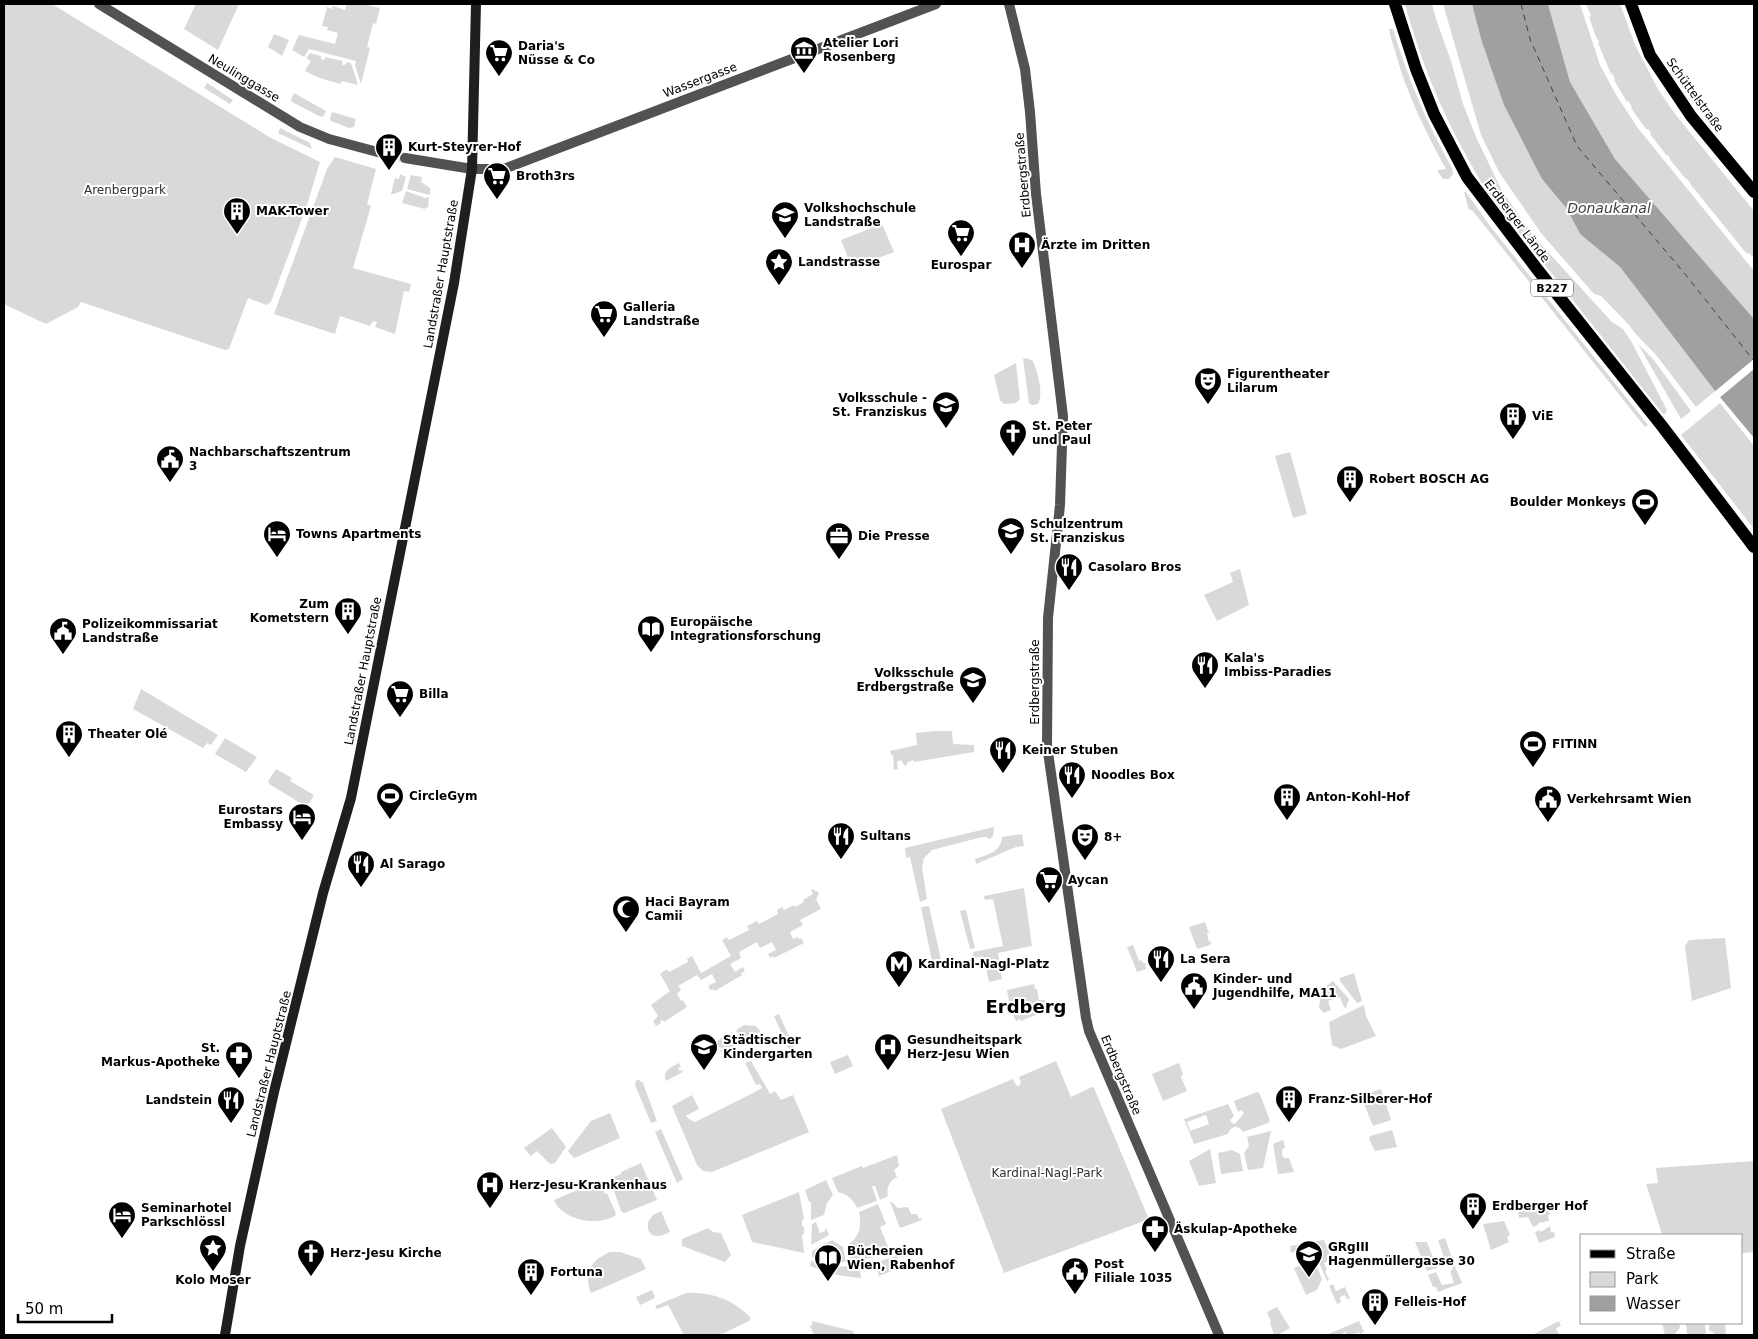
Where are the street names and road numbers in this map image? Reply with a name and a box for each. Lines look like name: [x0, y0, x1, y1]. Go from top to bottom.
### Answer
street label: Neulinggasse: [206, 51, 282, 105]
street label: Schüttelstraße: [1664, 55, 1726, 135]
street label: Wassergasse: [661, 60, 739, 100]
street label: Erdbergstraße: [1012, 132, 1034, 218]
street label: Erdberger Lände: [1481, 177, 1553, 265]
street label: Landstraßer Hauptstraße: [421, 199, 461, 349]
road number: B227: [1531, 280, 1573, 296]
street label: Landstraßer Hauptstraße: [342, 596, 384, 746]
street label: Erdbergstraße: [1028, 639, 1042, 725]
street label: Landstraßer Hauptstraße: [244, 989, 294, 1139]
street label: Erdbergstraße: [1098, 1033, 1144, 1117]

